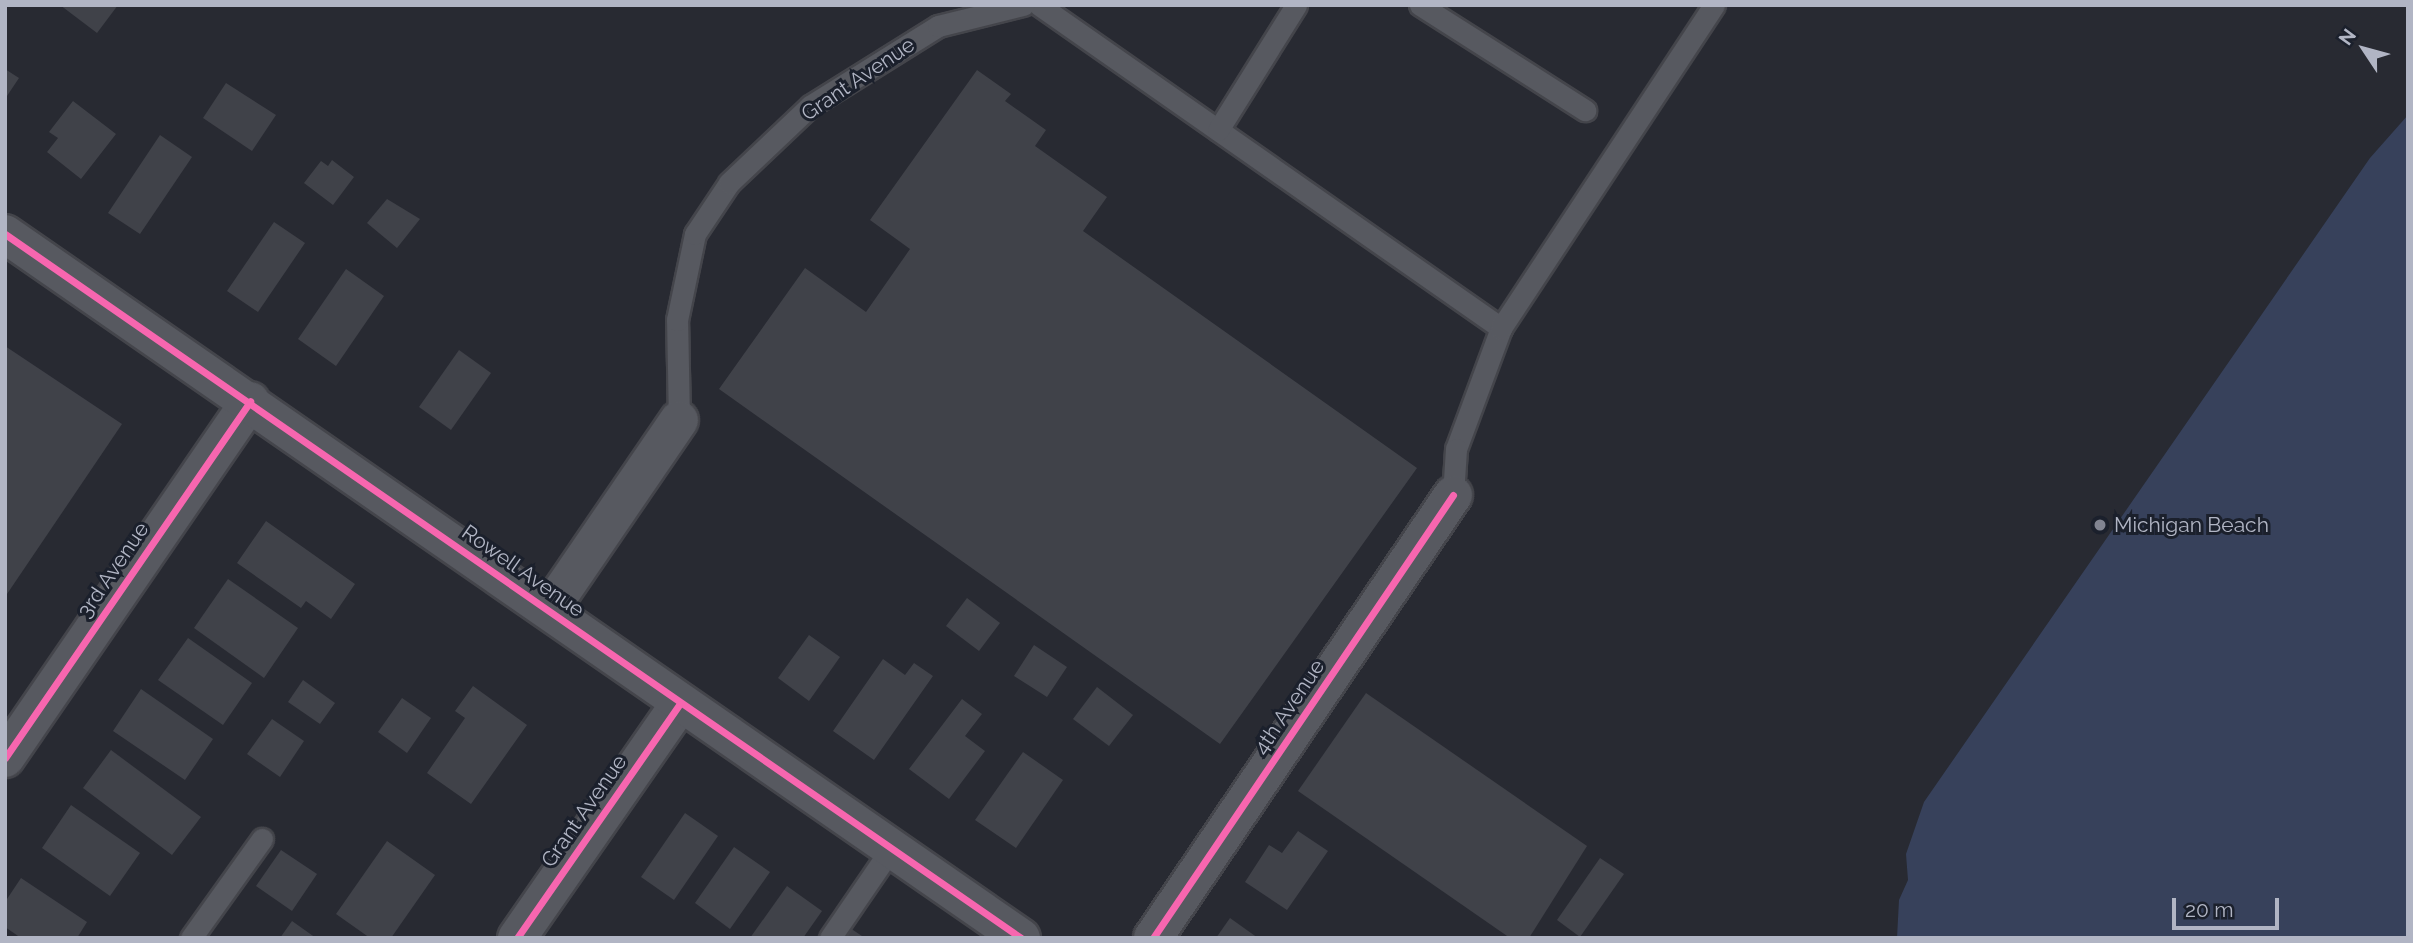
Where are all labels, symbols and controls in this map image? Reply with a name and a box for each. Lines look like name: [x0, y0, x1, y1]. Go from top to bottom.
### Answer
north arrow: [2329, 14, 2399, 84]
text: N: [2334, 24, 2360, 49]
street label: Grant Avenue: [796, 32, 920, 126]
place label: Michigan Beach: [2114, 512, 2269, 538]
street label: 3rd Avenue: [72, 517, 154, 623]
marker: Michigan Beach: [2092, 517, 2108, 533]
street label: Rowell Avenue: [456, 519, 590, 623]
street label: 4th Avenue: [1248, 654, 1330, 760]
street label: Grant Avenue: [536, 750, 632, 872]
scale bar: [2175, 884, 2282, 928]
text: 20 m: [2185, 897, 2233, 922]

